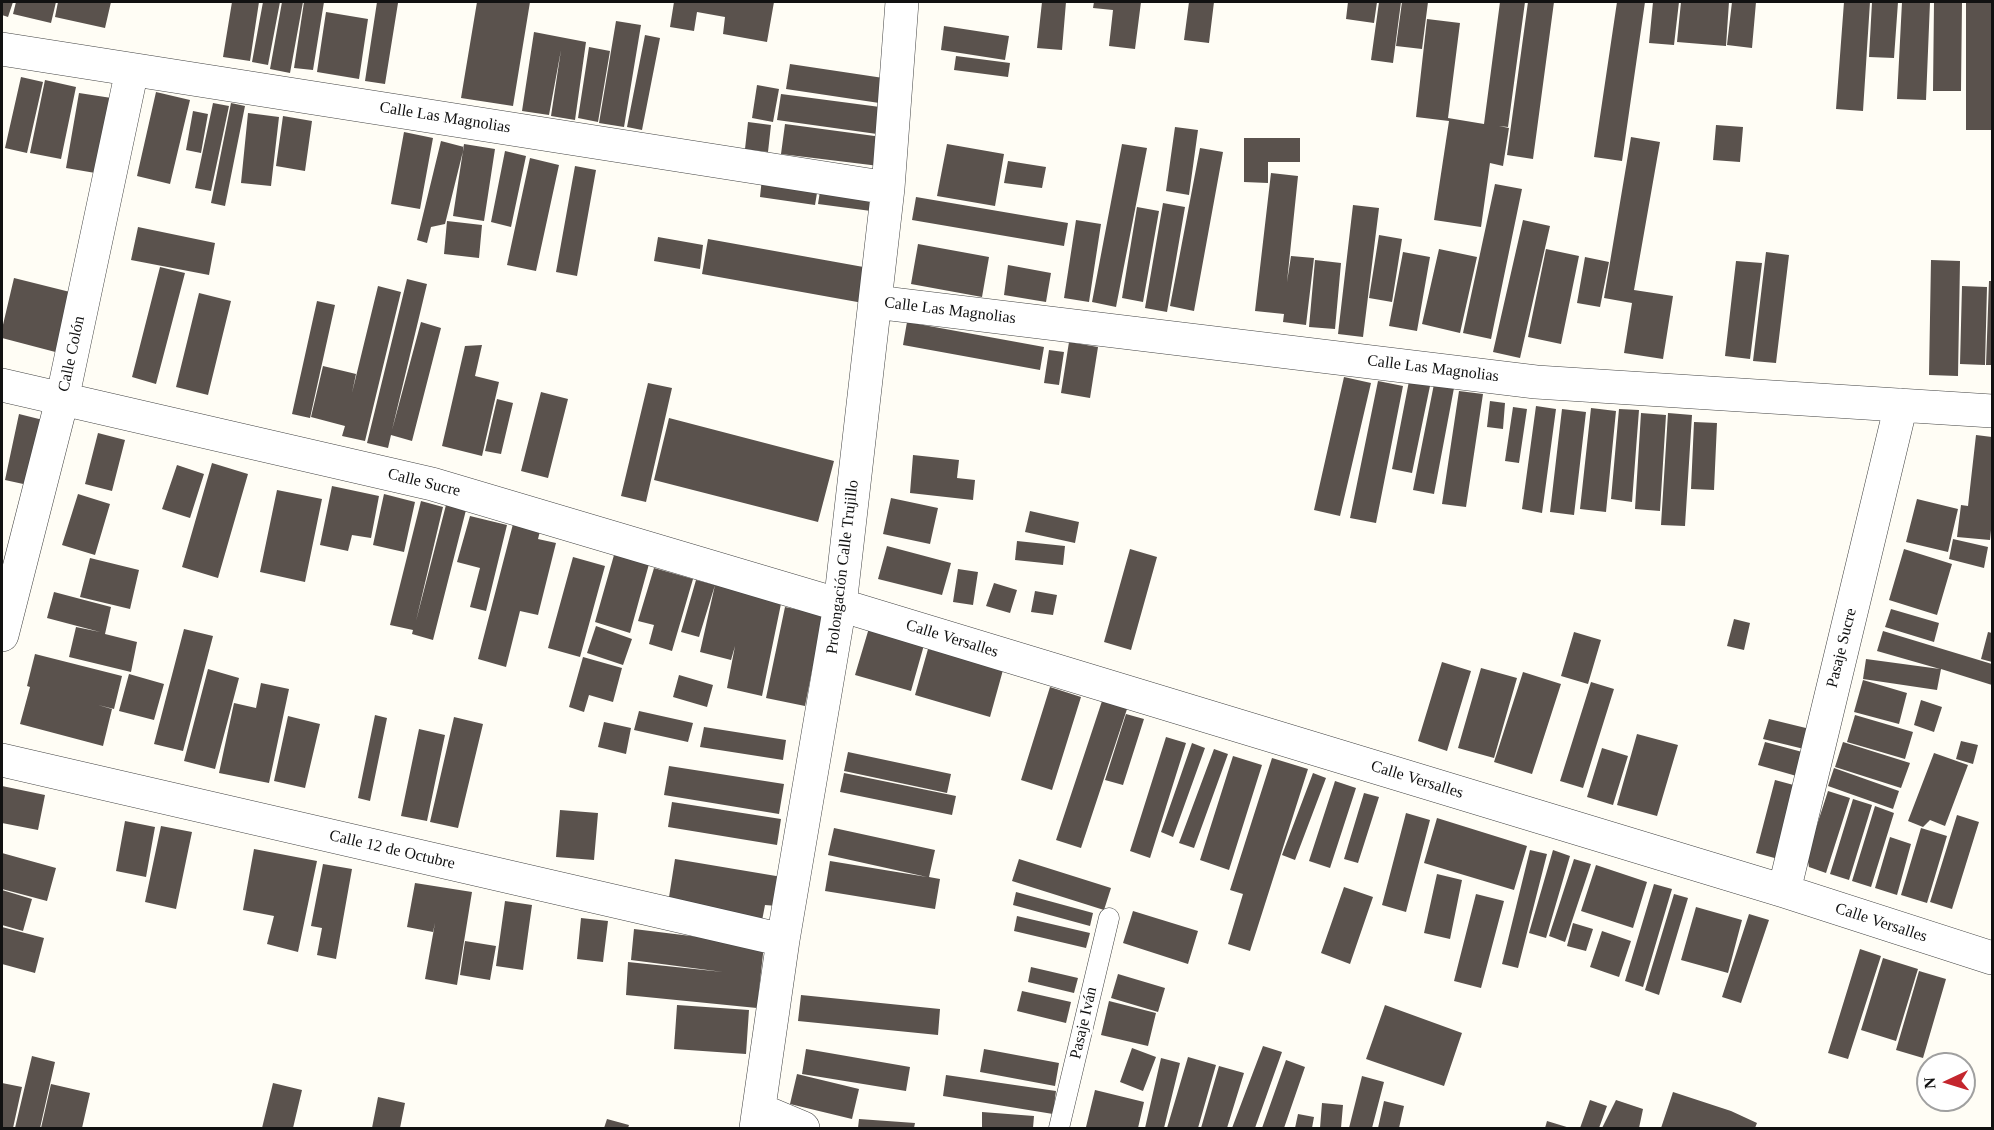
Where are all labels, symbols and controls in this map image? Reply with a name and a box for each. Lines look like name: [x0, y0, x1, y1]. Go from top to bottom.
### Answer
street label: Calle Las Magnolias: [378, 98, 512, 138]
street label: Calle Las Magnolias: [883, 293, 1017, 329]
street label: Calle Colón: [55, 314, 89, 394]
street label: Calle Las Magnolias: [1366, 351, 1500, 387]
street label: Calle Sucre: [386, 465, 462, 501]
street label: Prolongación Calle Trujillo: [823, 479, 863, 655]
street label: Pasaje Sucre: [1823, 606, 1861, 690]
street label: Calle Versalles: [904, 616, 1000, 662]
street label: Calle Versalles: [1369, 757, 1465, 803]
street label: Calle 12 de Octubre: [327, 826, 457, 874]
street label: Calle Versalles: [1833, 899, 1929, 947]
street label: Pasaje Iván: [1066, 985, 1102, 1061]
north arrow: [1916, 1052, 1976, 1112]
text: N: [1921, 1077, 1938, 1090]

